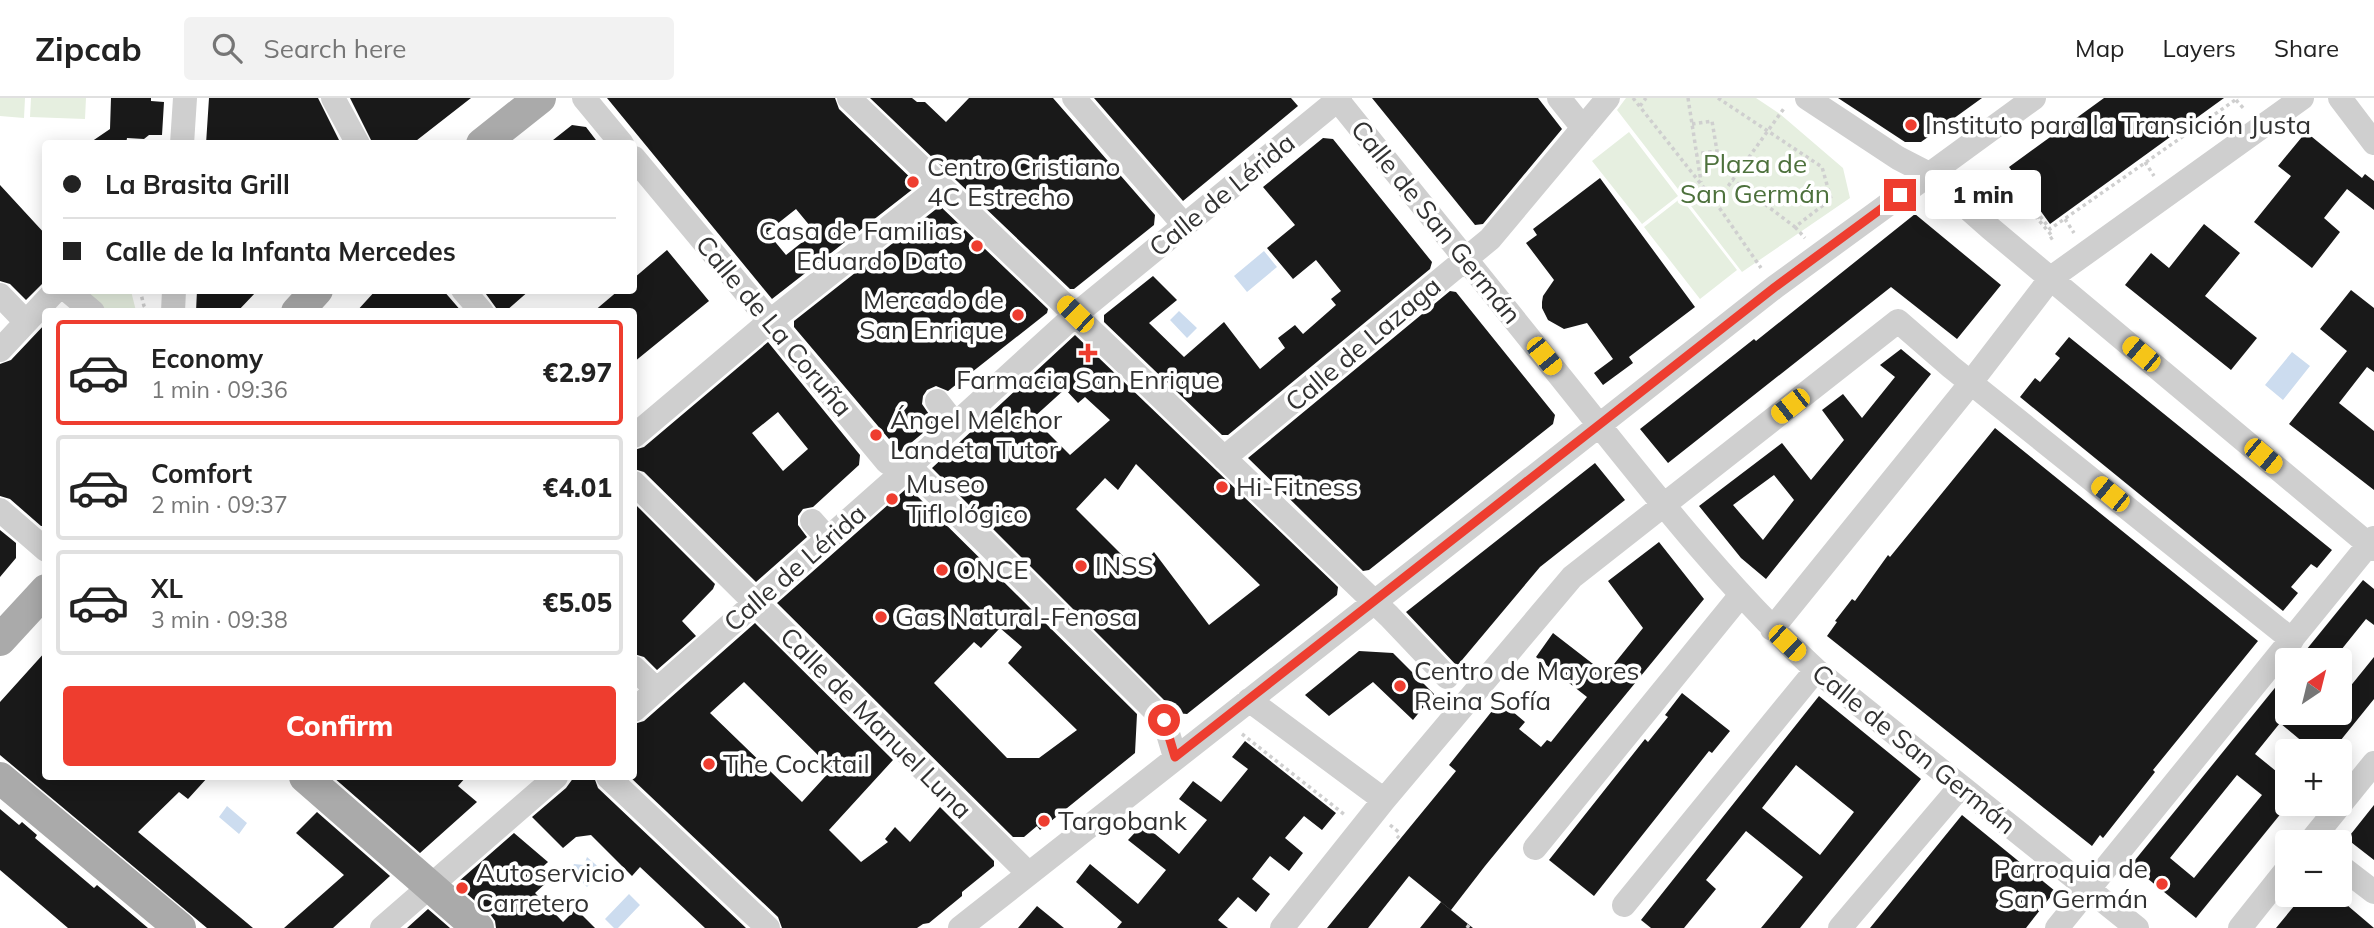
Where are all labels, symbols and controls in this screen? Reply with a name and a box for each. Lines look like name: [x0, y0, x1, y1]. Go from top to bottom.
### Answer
search box: [184, 17, 674, 80]
text: Zipcab: [35, 28, 142, 69]
icon: search: [208, 29, 246, 67]
text: Search here: [264, 32, 407, 65]
text: Map: [2075, 33, 2124, 63]
text: Layers: [2162, 33, 2236, 63]
text: Share: [2274, 33, 2339, 63]
place label: Instituto para la Transición Justa: [1925, 108, 2311, 141]
street label: Calle de San Germán: [1344, 113, 1529, 330]
marker: Instituto para la Transición Justa: [1903, 117, 1919, 133]
street label: Calle de Lérida: [1142, 126, 1301, 263]
park label: Plaza de San Germán: [1680, 147, 1830, 210]
place label: Centro Cristiano 4C Estrecho: [927, 150, 1120, 213]
text: La Brasita Grill: [105, 168, 290, 201]
callout: 1 min: [1924, 170, 2040, 220]
marker: Centro Cristiano 4C Estrecho: [905, 174, 921, 190]
route end: [1884, 179, 1916, 211]
text: 1 min: [1952, 180, 2014, 209]
place label: Casa de Familias Eduardo Dato: [759, 214, 963, 277]
street label: Calle de La Coruña: [689, 228, 860, 423]
text: Calle de la Infanta Mercedes: [105, 235, 456, 268]
marker: Casa de Familias Eduardo Dato: [969, 238, 985, 254]
street label: Calle de Lazaga: [1278, 269, 1447, 418]
place label: Mercado de San Enrique: [859, 283, 1004, 346]
car: [1053, 292, 1098, 336]
marker: Mercado de San Enrique: [1010, 307, 1026, 323]
car: [2119, 332, 2164, 376]
car: [1523, 333, 1566, 379]
icon: car: [67, 341, 130, 404]
text: Economy: [151, 342, 263, 375]
marker: Farmacia San Enrique: [1080, 345, 1096, 361]
text: €2.97: [543, 356, 612, 389]
place label: Farmacia San Enrique: [956, 363, 1220, 396]
text: 1 min · 09:36: [151, 375, 288, 404]
car: [1767, 385, 1814, 427]
place label: Ángel Melchor Landeta Tutor: [890, 403, 1063, 466]
marker: Ángel Melchor Landeta Tutor: [868, 427, 884, 443]
car: [2241, 434, 2286, 478]
icon: car: [67, 456, 130, 519]
text: Comfort: [151, 457, 252, 490]
place label: Museo Tiflológico: [906, 467, 1028, 530]
place label: Hi-Fitness: [1236, 470, 1358, 503]
text: €4.01: [543, 471, 612, 504]
car: [2088, 473, 2133, 515]
marker: Hi-Fitness: [1214, 479, 1230, 495]
text: 2 min · 09:37: [151, 490, 288, 519]
marker: Museo Tiflológico: [884, 491, 900, 507]
street label: Calle de Lérida: [717, 497, 873, 638]
place label: INSS: [1095, 549, 1154, 582]
place label: ONCE: [956, 553, 1029, 586]
marker: INSS: [1073, 558, 1089, 574]
marker: ONCE: [934, 562, 950, 578]
icon: car: [67, 571, 130, 634]
text: XL: [151, 572, 183, 605]
text: €5.05: [543, 586, 612, 619]
place label: Gas Natural-Fenosa: [895, 600, 1137, 633]
text: 3 min · 09:38: [151, 605, 288, 634]
marker: Gas Natural-Fenosa: [873, 609, 889, 625]
street label: Calle de Manuel Luna: [774, 620, 979, 825]
car: [1765, 621, 1810, 665]
north arrow: [2275, 648, 2352, 724]
map controls: [2275, 648, 2352, 907]
place label: Centro de Mayores Reina Sofía: [1414, 654, 1639, 717]
street label: Calle de San Germán: [1806, 656, 2023, 841]
marker: Centro de Mayores Reina Sofía: [1392, 678, 1408, 694]
button: Confirm: [63, 686, 616, 766]
route start: [1148, 704, 1180, 736]
button: +: [2275, 739, 2352, 816]
place label: The Cocktail: [723, 747, 870, 780]
marker: The Cocktail: [701, 756, 717, 772]
place label: Targobank: [1058, 804, 1188, 837]
marker: Targobank: [1036, 813, 1052, 829]
button: −: [2275, 830, 2352, 907]
place label: Parroquia de San Germán: [1994, 852, 2148, 915]
place label: Autoservicio Carretero: [476, 856, 625, 919]
marker: Parroquia de San Germán: [2154, 876, 2170, 892]
marker: Autoservicio Carretero: [454, 880, 470, 896]

